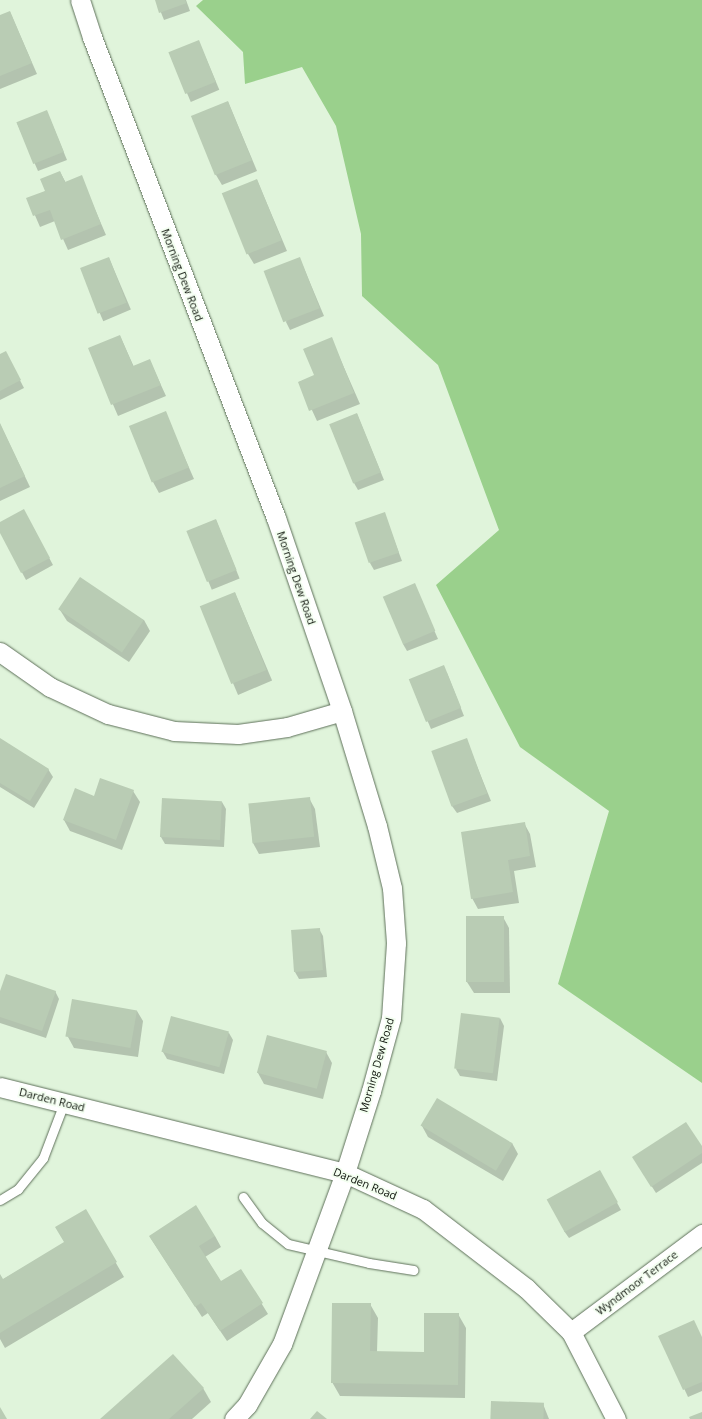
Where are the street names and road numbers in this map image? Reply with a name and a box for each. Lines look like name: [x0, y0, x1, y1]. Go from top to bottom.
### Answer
street label: Morning Dew Road: [158, 227, 206, 323]
street label: Morning Dew Road: [274, 530, 318, 626]
street label: Morning Dew Road: [357, 1016, 397, 1114]
street label: Darden Road: [18, 1085, 86, 1115]
street label: Darden Road: [331, 1165, 399, 1203]
street label: Wyndmoor Terrace: [594, 1248, 680, 1318]

